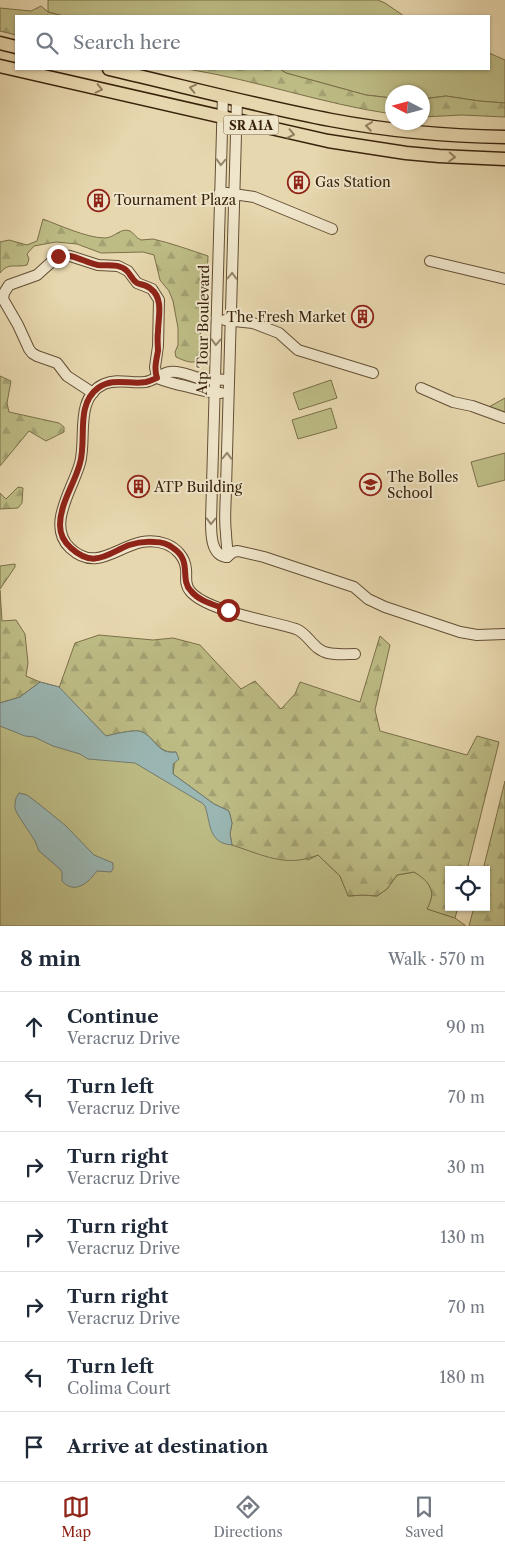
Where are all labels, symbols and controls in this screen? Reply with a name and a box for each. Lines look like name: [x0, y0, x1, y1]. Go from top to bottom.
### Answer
search box: [15, 15, 490, 70]
icon: search: [33, 29, 61, 57]
text: Search here: [73, 31, 181, 54]
one-way arrow: [94, 83, 103, 94]
one-way arrow: [189, 83, 198, 94]
north arrow: [385, 85, 430, 130]
road number: SR A1A: [224, 116, 278, 134]
one-way arrow: [365, 121, 373, 132]
one-way arrow: [287, 128, 296, 138]
one-way arrow: [448, 152, 456, 162]
one-way arrow: [215, 158, 226, 166]
building icon: Gas Station: [287, 170, 311, 194]
place label: Gas Station: [315, 173, 391, 191]
building icon: Tournament Plaza: [86, 188, 110, 212]
place label: Tournament Plaza: [114, 191, 237, 209]
route end: [47, 245, 70, 268]
street label: Atp Tour Boulevard: [193, 264, 213, 396]
one-way arrow: [227, 272, 237, 280]
building icon: The Fresh Market: [350, 305, 374, 329]
place label: The Fresh Market: [226, 308, 346, 326]
one-way arrow: [211, 338, 221, 346]
one-way arrow: [222, 452, 232, 460]
place label: The Bolles School: [387, 468, 458, 502]
school or university icon: The Bolles School: [359, 473, 383, 497]
building icon: ATP Building: [126, 475, 150, 499]
place label: ATP Building: [153, 478, 243, 496]
one-way arrow: [206, 518, 216, 526]
route start: [217, 599, 240, 622]
map controls: [445, 866, 490, 911]
button: locate: [445, 866, 490, 911]
text: 8 min: [20, 946, 81, 971]
text: Walk · 570 m: [388, 949, 485, 969]
text: Continue: [67, 1005, 159, 1028]
icon: ahead: [20, 1013, 48, 1041]
text: 90 m: [446, 1017, 485, 1037]
text: Veracruz Drive: [67, 1028, 180, 1048]
text: Turn left: [67, 1075, 154, 1098]
icon: left: [20, 1083, 48, 1111]
text: 70 m: [448, 1087, 485, 1107]
text: Veracruz Drive: [67, 1098, 180, 1118]
text: Turn right: [67, 1145, 168, 1168]
icon: right: [20, 1153, 48, 1181]
text: 30 m: [447, 1157, 485, 1177]
text: Veracruz Drive: [67, 1168, 180, 1188]
text: Turn right: [67, 1215, 168, 1238]
icon: right: [20, 1223, 48, 1251]
text: 130 m: [440, 1227, 485, 1247]
text: Veracruz Drive: [67, 1238, 180, 1258]
text: Turn right: [67, 1285, 168, 1308]
icon: right: [20, 1293, 48, 1321]
text: 70 m: [448, 1297, 485, 1317]
text: Veracruz Drive: [67, 1308, 180, 1328]
text: Turn left: [67, 1355, 154, 1378]
icon: left: [20, 1363, 48, 1391]
text: 180 m: [439, 1367, 485, 1387]
text: Colima Court: [67, 1378, 171, 1398]
icon: arrive: [20, 1433, 48, 1461]
text: Arrive at destination: [67, 1435, 268, 1458]
tab: Map: [61, 1493, 91, 1541]
tab: Directions: [213, 1493, 283, 1541]
tab: Saved: [405, 1493, 444, 1541]

